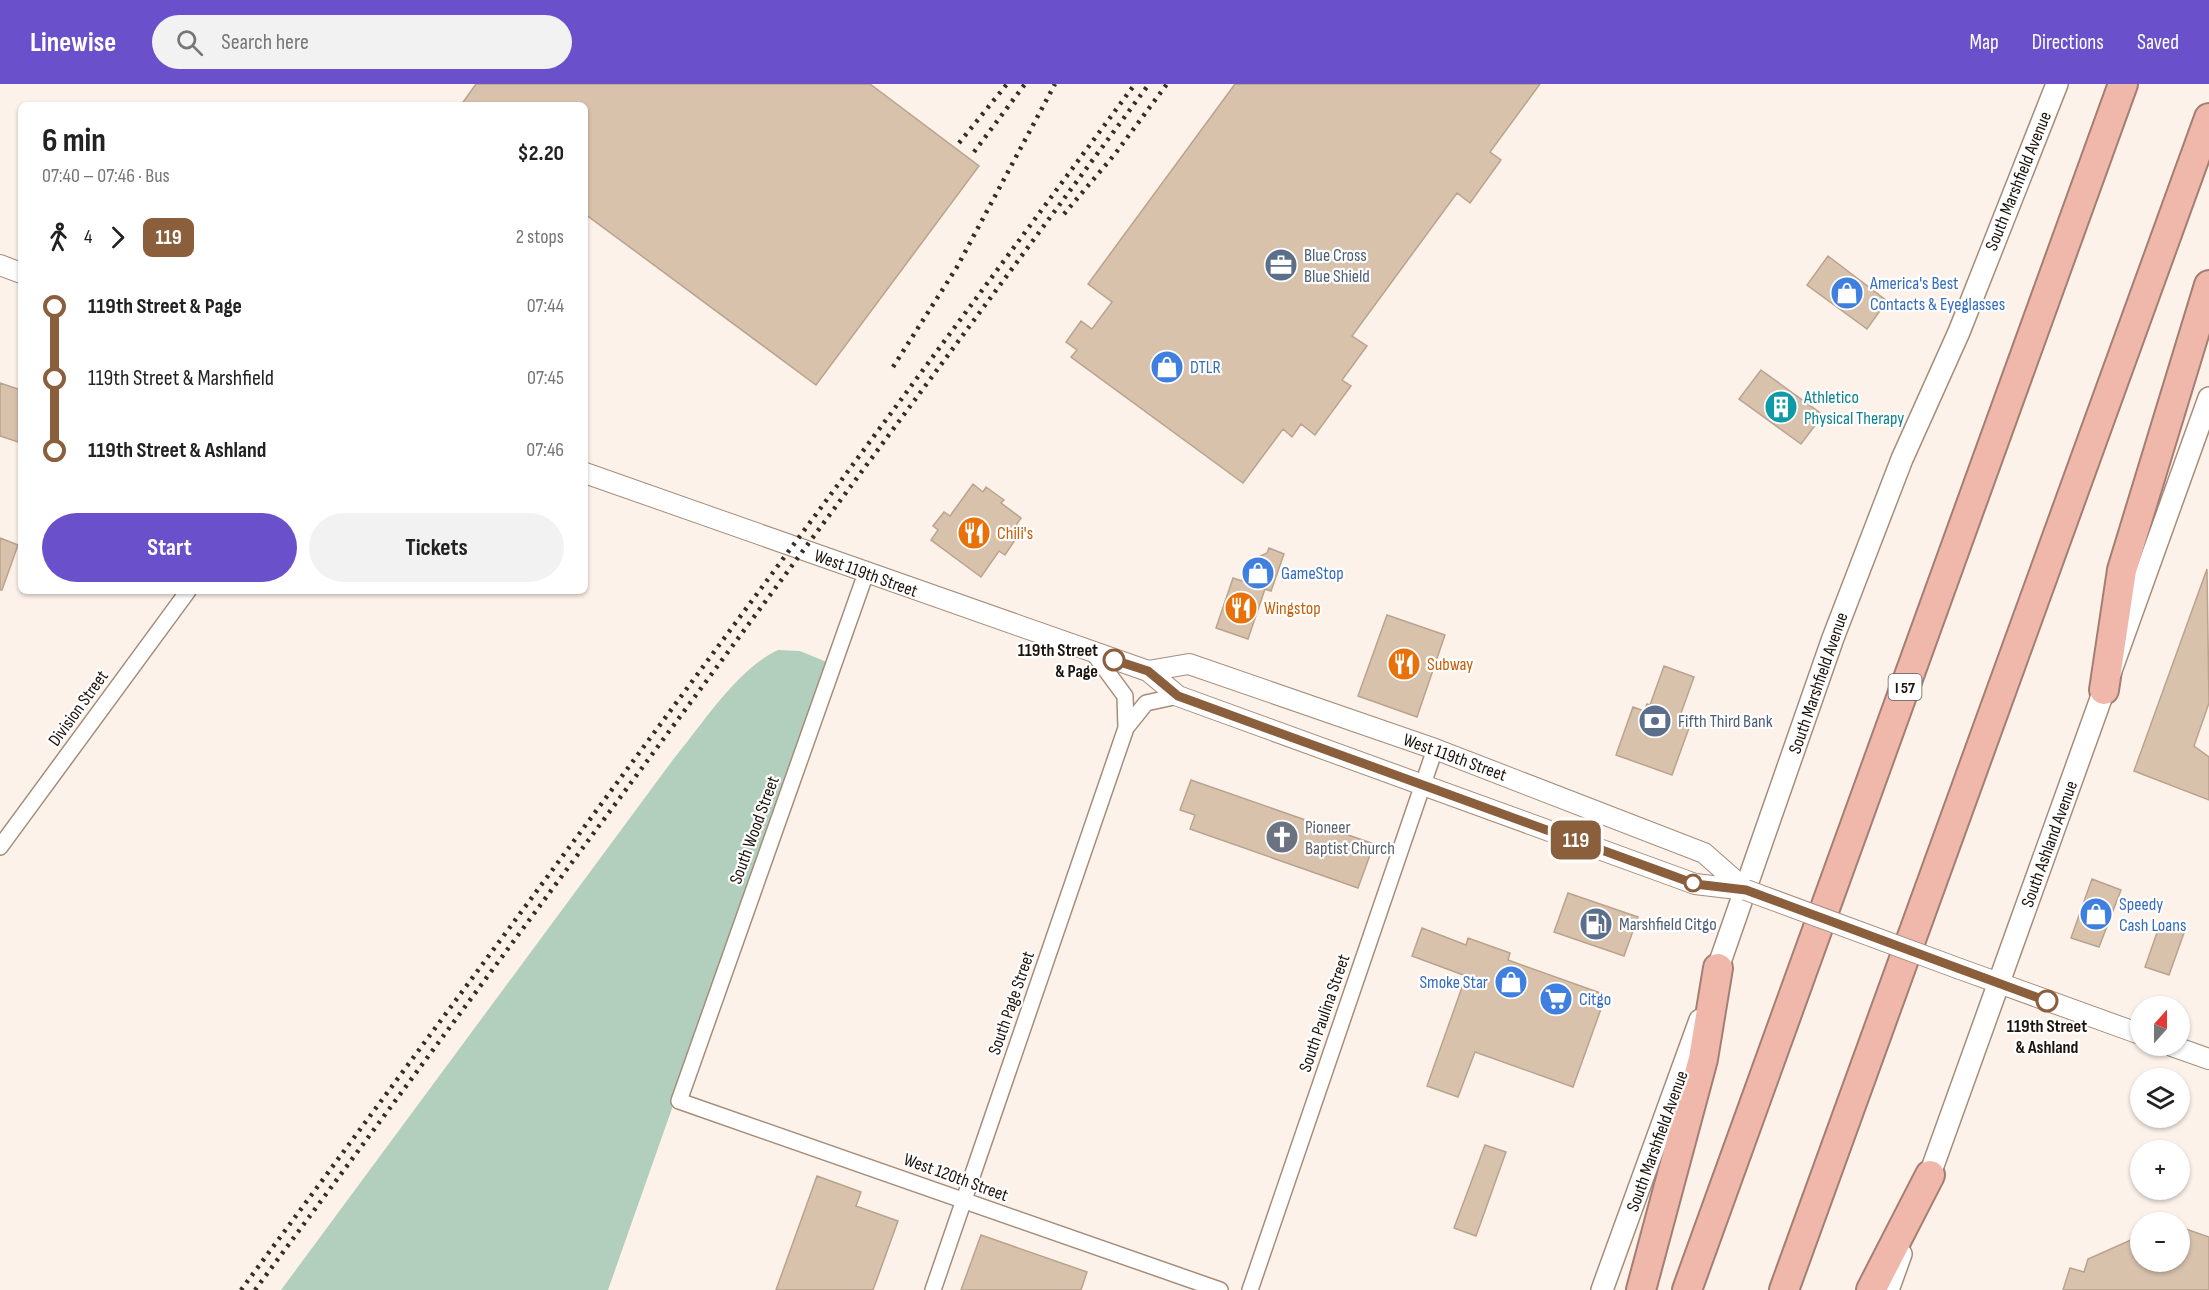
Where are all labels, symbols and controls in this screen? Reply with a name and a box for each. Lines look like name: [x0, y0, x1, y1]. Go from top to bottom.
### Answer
search box: [152, 15, 572, 69]
text: Linewise: [30, 26, 116, 59]
icon: search: [173, 26, 206, 59]
text: Search here: [221, 29, 309, 56]
text: Map: [1969, 30, 1999, 55]
text: Directions: [2032, 30, 2104, 55]
text: Saved: [2137, 30, 2179, 55]
street label: South Marshfield Avenue: [1981, 109, 2056, 254]
text: 6 min: [42, 121, 106, 161]
text: $2.20: [518, 140, 564, 167]
text: 07:40 – 07:46 · Bus: [42, 164, 170, 188]
icon: walk: [42, 221, 75, 254]
icon: forward: [101, 221, 134, 254]
text: 4: [84, 225, 92, 249]
text: 119: [155, 225, 182, 250]
text: 2 stops: [516, 225, 564, 249]
place label: Blue Cross Blue Shield: [1304, 245, 1370, 287]
office icon: Blue Cross Blue Shield: [1263, 247, 1299, 283]
place label: America's Best Contacts & Eyeglasses: [1869, 273, 2005, 315]
shop icon: America's Best Contacts & Eyeglasses: [1829, 275, 1865, 311]
text: 119th Street & Page: [88, 293, 242, 320]
text: 07:44: [527, 294, 564, 318]
shop icon: DTLR: [1149, 349, 1185, 385]
place label: DTLR: [1190, 357, 1221, 378]
text: 119th Street & Marshfield: [88, 365, 274, 392]
text: 07:45: [527, 366, 564, 390]
place label: Athletico Physical Therapy: [1803, 387, 1904, 429]
building icon: Athletico Physical Therapy: [1763, 389, 1799, 425]
text: 119th Street & Ashland: [88, 437, 266, 464]
text: 07:46: [526, 438, 564, 462]
button: Start: [42, 513, 297, 582]
button: Tickets: [309, 513, 564, 582]
restaurant icon: Chili's: [956, 515, 992, 551]
place label: Chili's: [997, 523, 1033, 544]
street label: West 119th Street: [811, 545, 921, 602]
shop icon: GameStop: [1240, 555, 1276, 591]
place label: GameStop: [1281, 563, 1344, 584]
restaurant icon: Wingstop: [1223, 590, 1259, 626]
place label: Wingstop: [1264, 598, 1321, 619]
street label: South Marshfield Avenue: [1784, 610, 1853, 757]
place label: 119th Street & Page: [1018, 640, 1098, 682]
restaurant icon: Subway: [1386, 646, 1422, 682]
marker: 119th Street & Page: [1103, 649, 1125, 671]
place label: Subway: [1427, 654, 1473, 675]
street label: Division Street: [44, 666, 113, 750]
road number: I 57: [1888, 674, 1922, 700]
bank icon: Fifth Third Bank: [1637, 703, 1673, 739]
place label: Fifth Third Bank: [1678, 711, 1773, 732]
street label: West 119th Street: [1400, 729, 1510, 786]
street label: South Wood Street: [725, 773, 784, 887]
street label: South Ashland Avenue: [2017, 778, 2082, 910]
place label: Pioneer Baptist Church: [1305, 817, 1395, 859]
church icon: Pioneer Baptist Church: [1264, 819, 1300, 855]
line badge: 119: [1542, 820, 1610, 860]
text: 119: [1563, 828, 1589, 853]
unlabelled marker: [1684, 874, 1702, 892]
place label: Speedy Cash Loans: [2119, 894, 2186, 936]
shop icon: Speedy Cash Loans: [2078, 896, 2114, 932]
fuel station icon: Marshfield Citgo: [1578, 906, 1614, 942]
place label: Marshfield Citgo: [1619, 914, 1717, 935]
street label: South Page Street: [984, 948, 1039, 1058]
street label: South Paulina Street: [1295, 951, 1355, 1075]
shop icon: Smoke Star: [1493, 964, 1529, 1000]
place label: Smoke Star: [1419, 972, 1488, 993]
supermarket icon: Citgo: [1538, 981, 1574, 1017]
place label: Citgo: [1579, 989, 1611, 1010]
marker: 119th Street & Ashland: [2036, 990, 2058, 1012]
north arrow: [2130, 996, 2190, 1056]
map controls: [2130, 996, 2190, 1272]
place label: 119th Street & Ashland: [2007, 1016, 2087, 1058]
street label: South Marshfield Avenue: [1622, 1068, 1693, 1214]
button: layers: [2130, 1068, 2190, 1128]
button: +: [2130, 1140, 2190, 1200]
street label: West 120th Street: [901, 1149, 1011, 1206]
button: −: [2130, 1212, 2190, 1272]

